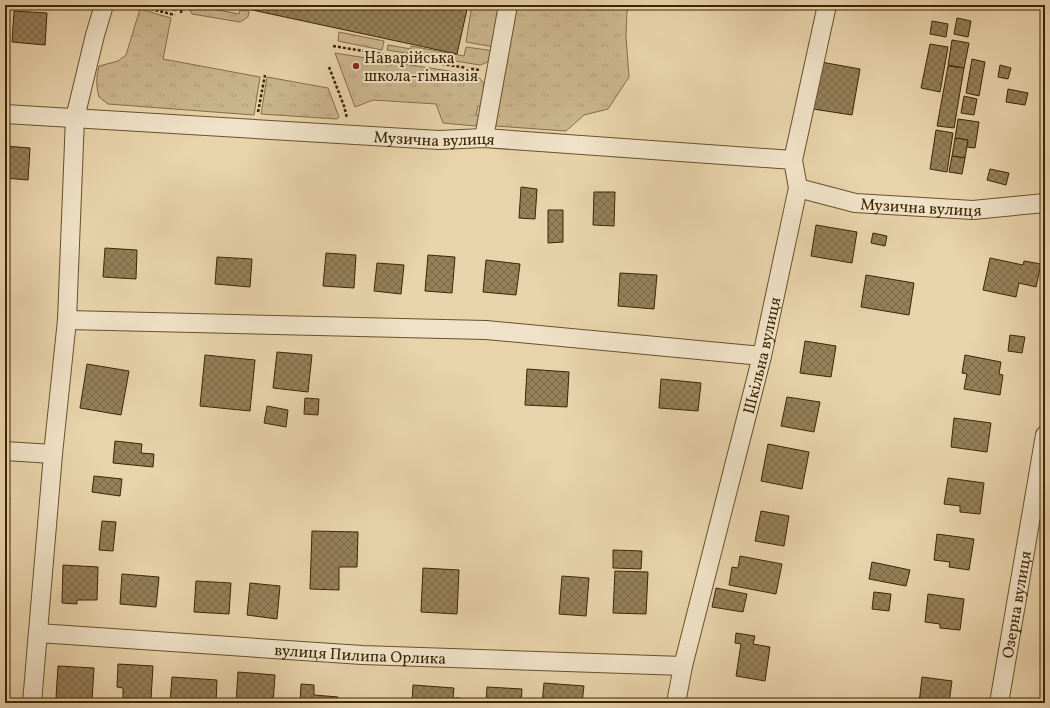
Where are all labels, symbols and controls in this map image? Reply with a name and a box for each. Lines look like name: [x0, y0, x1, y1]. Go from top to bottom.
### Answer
place label: Наварійська школа-гімназія: [364, 48, 478, 88]
marker: Наварійська школа-гімназія: [351, 61, 361, 71]
street label: Музична вулиця: [373, 127, 496, 153]
street label: Музична вулиця: [860, 194, 983, 223]
street label: Шкільна вулиця: [739, 295, 787, 417]
street label: Озерна вулиця: [998, 549, 1038, 660]
street label: вулиця Пилипа Орлика: [274, 640, 447, 671]

